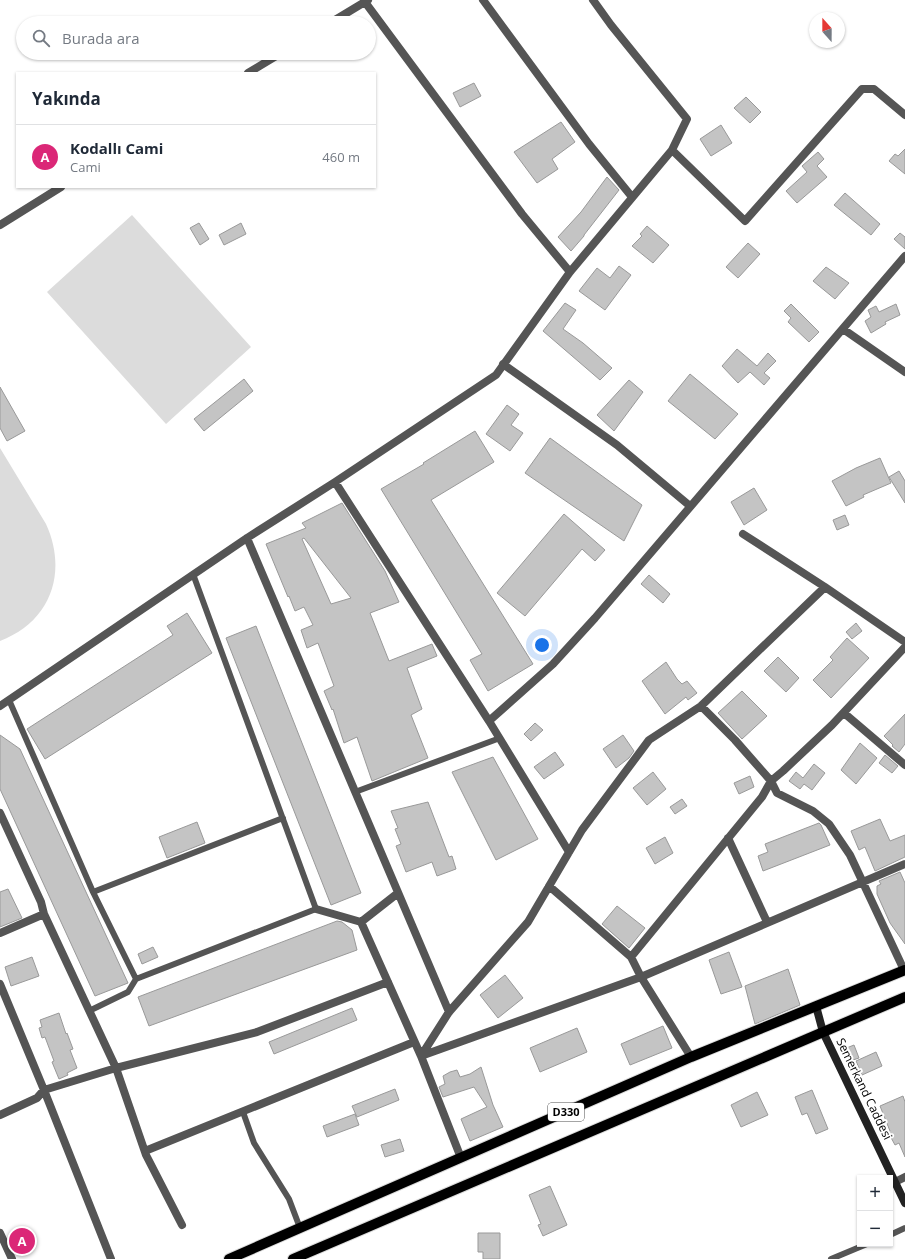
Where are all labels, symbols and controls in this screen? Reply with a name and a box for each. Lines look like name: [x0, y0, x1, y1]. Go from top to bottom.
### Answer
north arrow: [809, 12, 845, 48]
search box: [16, 16, 376, 60]
icon: search: [30, 27, 52, 49]
text: Burada ara: [62, 28, 140, 48]
text: Yakında: [32, 87, 101, 110]
text: Kodallı Cami: [70, 138, 163, 158]
text: A: [41, 148, 49, 166]
text: 460 m: [322, 148, 360, 166]
text: Cami: [70, 158, 101, 176]
your location: [532, 635, 552, 655]
street label: Semerkand Caddesi: [832, 1035, 896, 1143]
road number: D330: [548, 1103, 584, 1121]
map controls: [857, 1175, 893, 1247]
button: +: [857, 1175, 893, 1211]
button: −: [857, 1211, 893, 1247]
pin: A: [9, 1226, 35, 1256]

